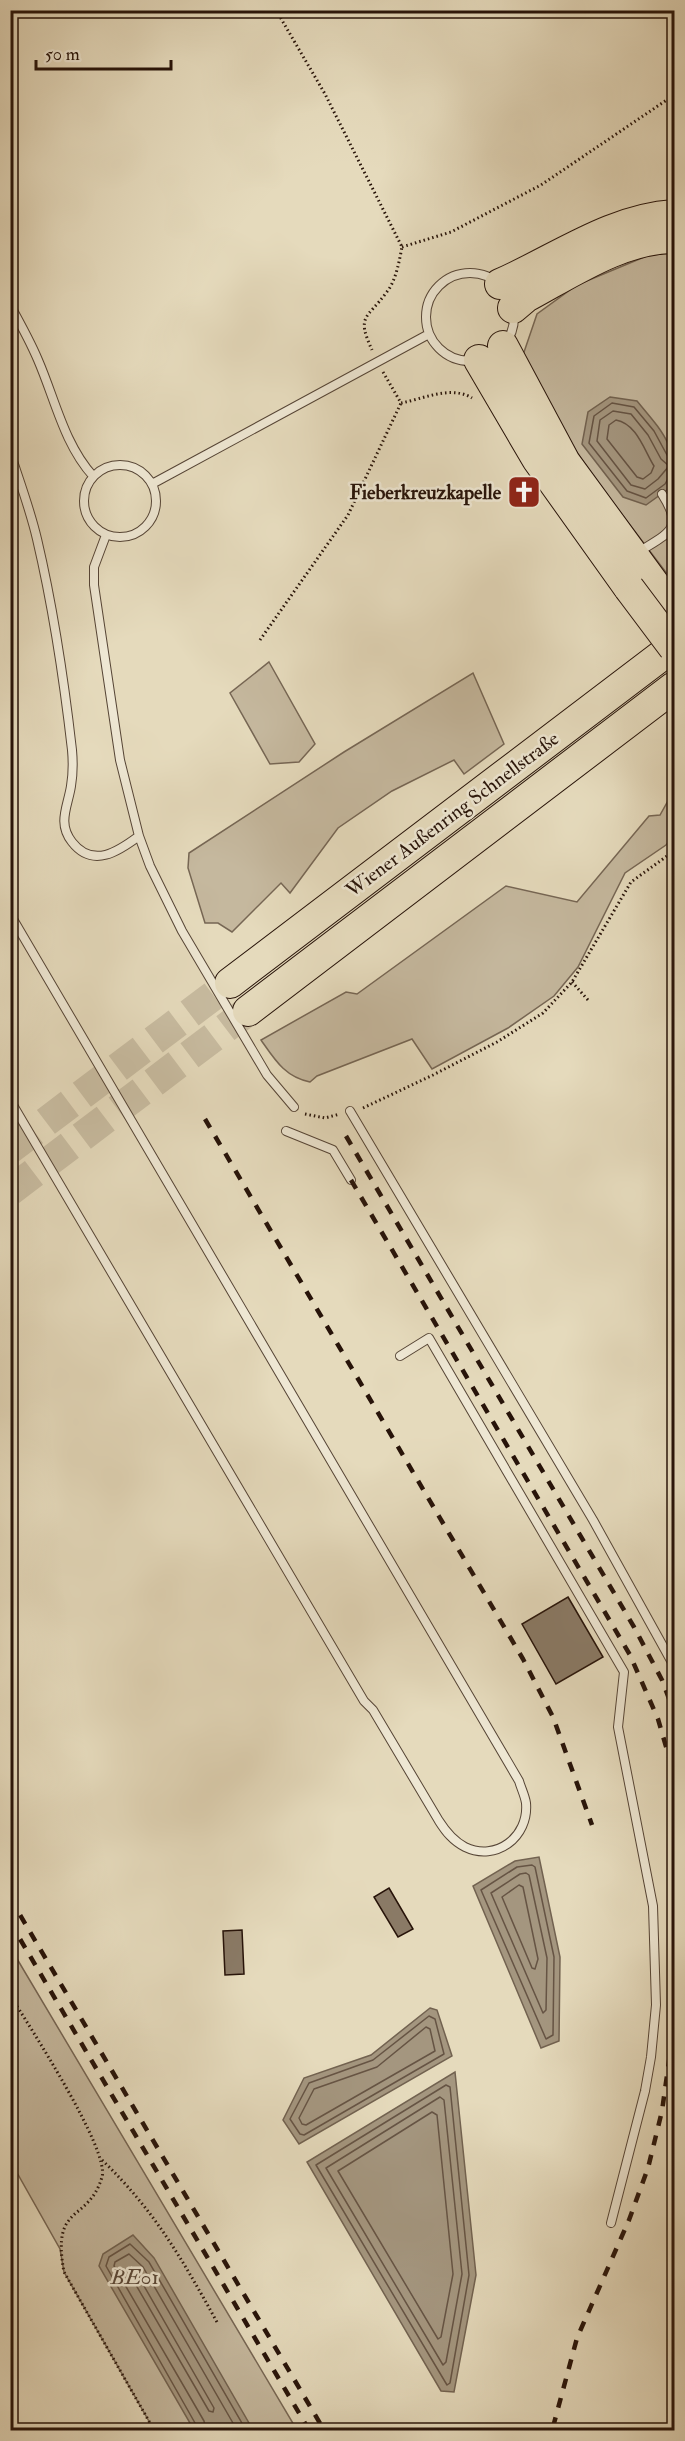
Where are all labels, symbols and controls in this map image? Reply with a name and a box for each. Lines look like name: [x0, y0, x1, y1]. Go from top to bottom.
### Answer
scale bar: [36, 33, 171, 71]
text: 50 m: [45, 43, 80, 66]
church icon: Fieberkreuzkapelle: [506, 474, 542, 510]
place label: Fieberkreuzkapelle: [349, 480, 502, 506]
street label: Wiener Außenring Schnellstraße: [340, 726, 564, 903]
water label: BE01: [110, 2264, 159, 2291]

